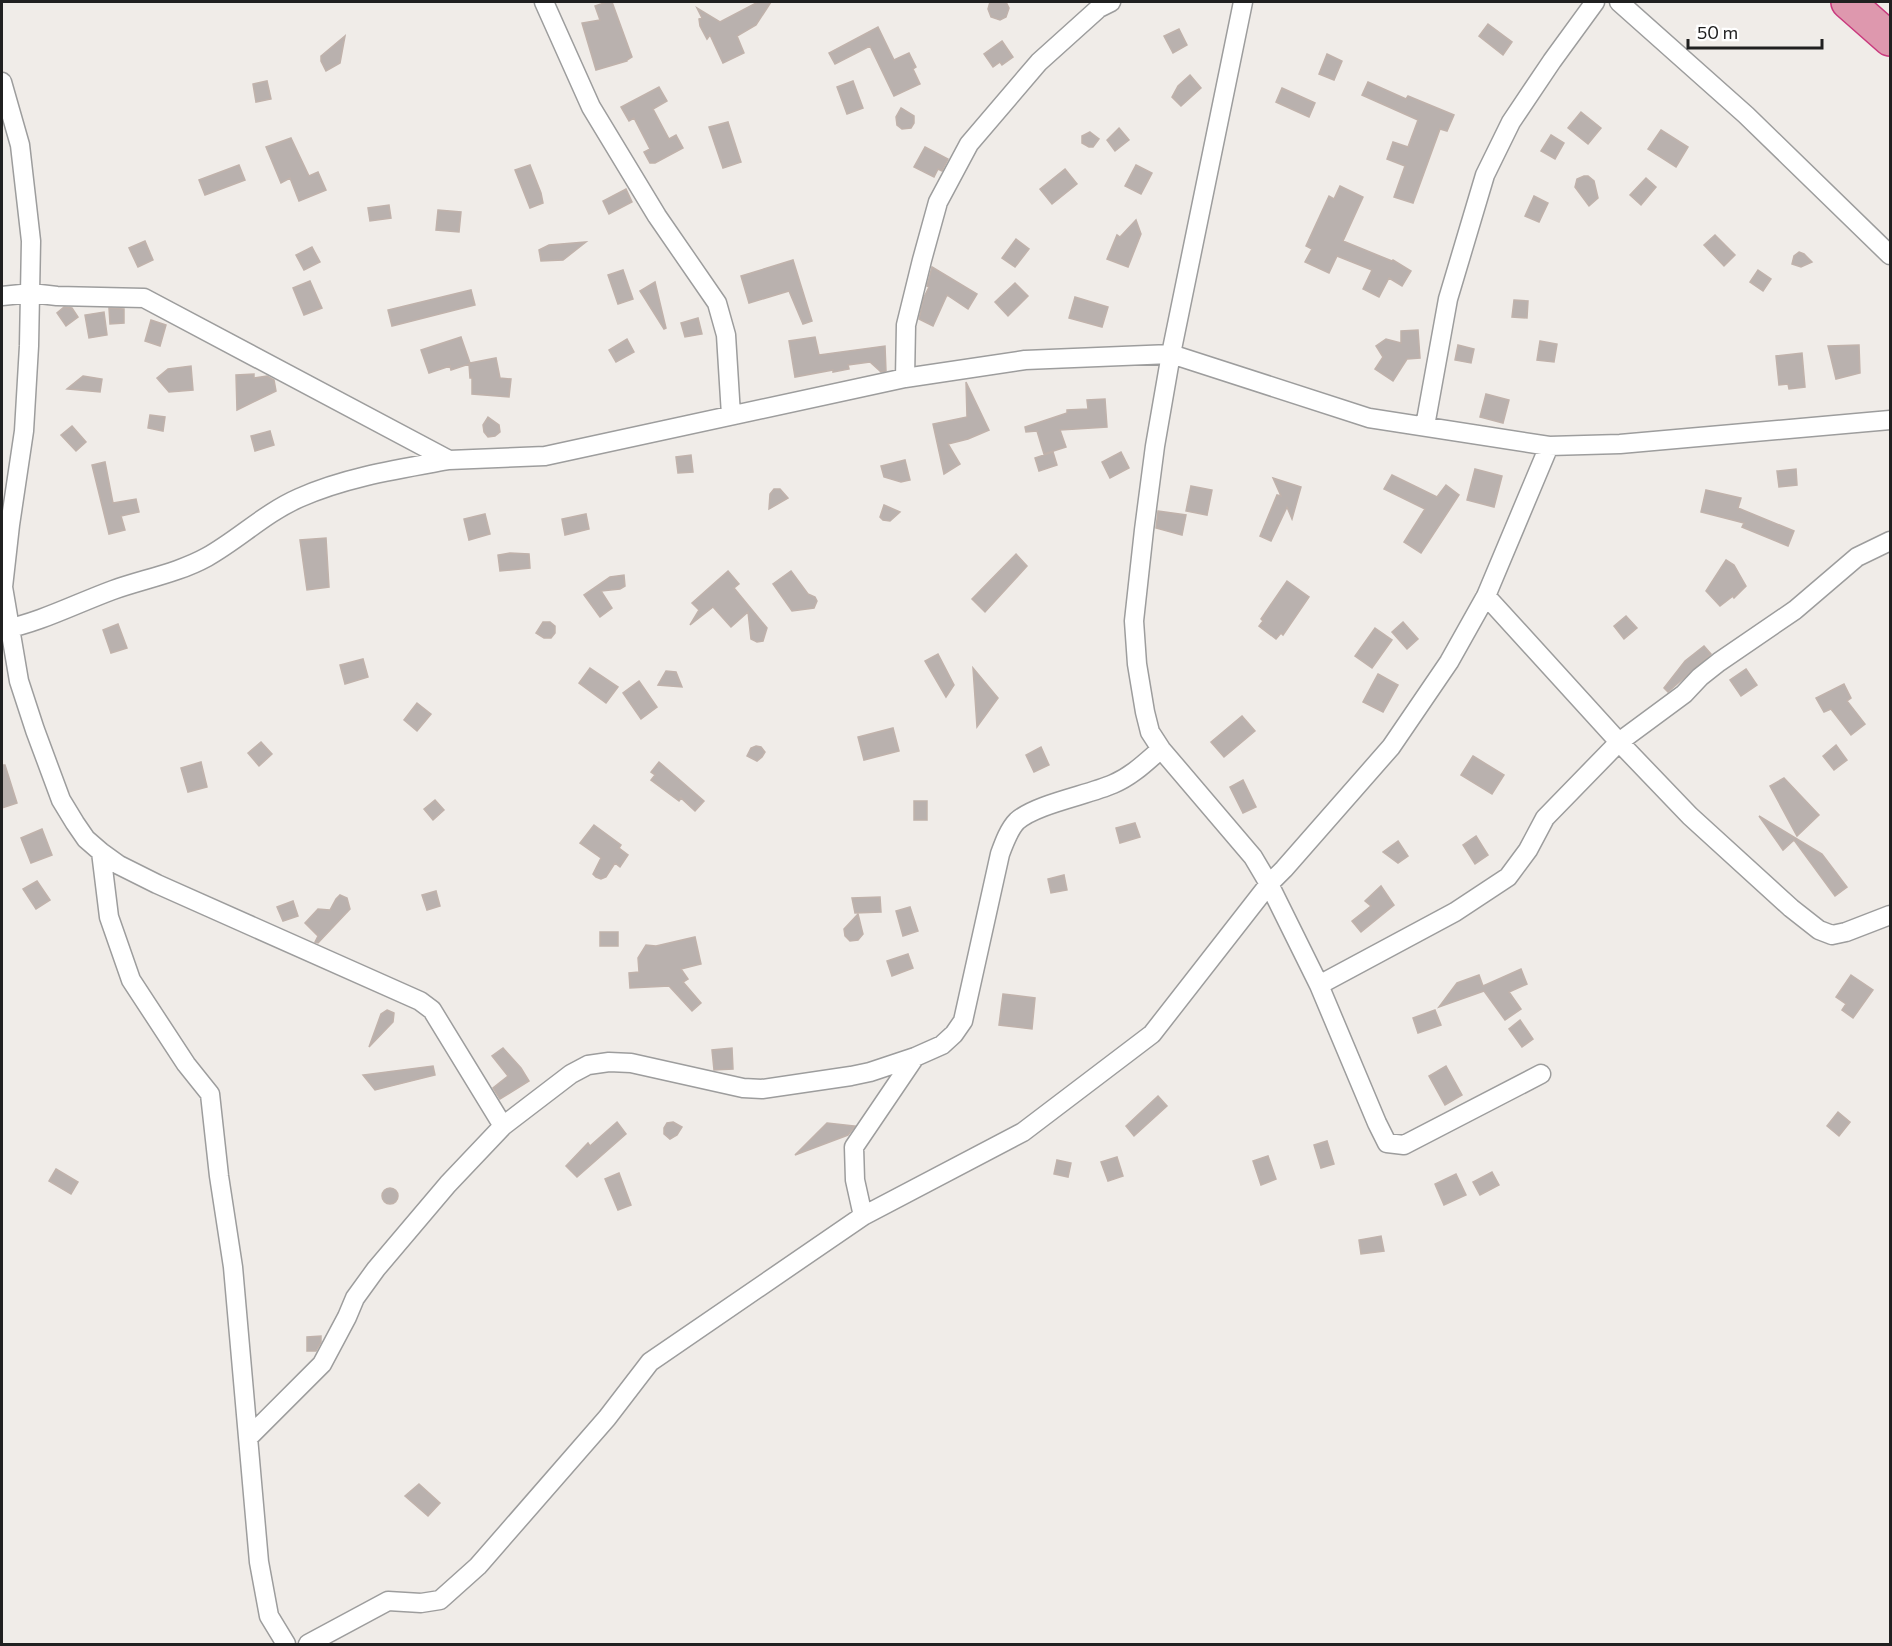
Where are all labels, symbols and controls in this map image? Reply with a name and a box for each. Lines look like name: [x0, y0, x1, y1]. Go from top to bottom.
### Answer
scale bar: [1688, 12, 1822, 50]
text: 50 m: [1697, 21, 1738, 43]

